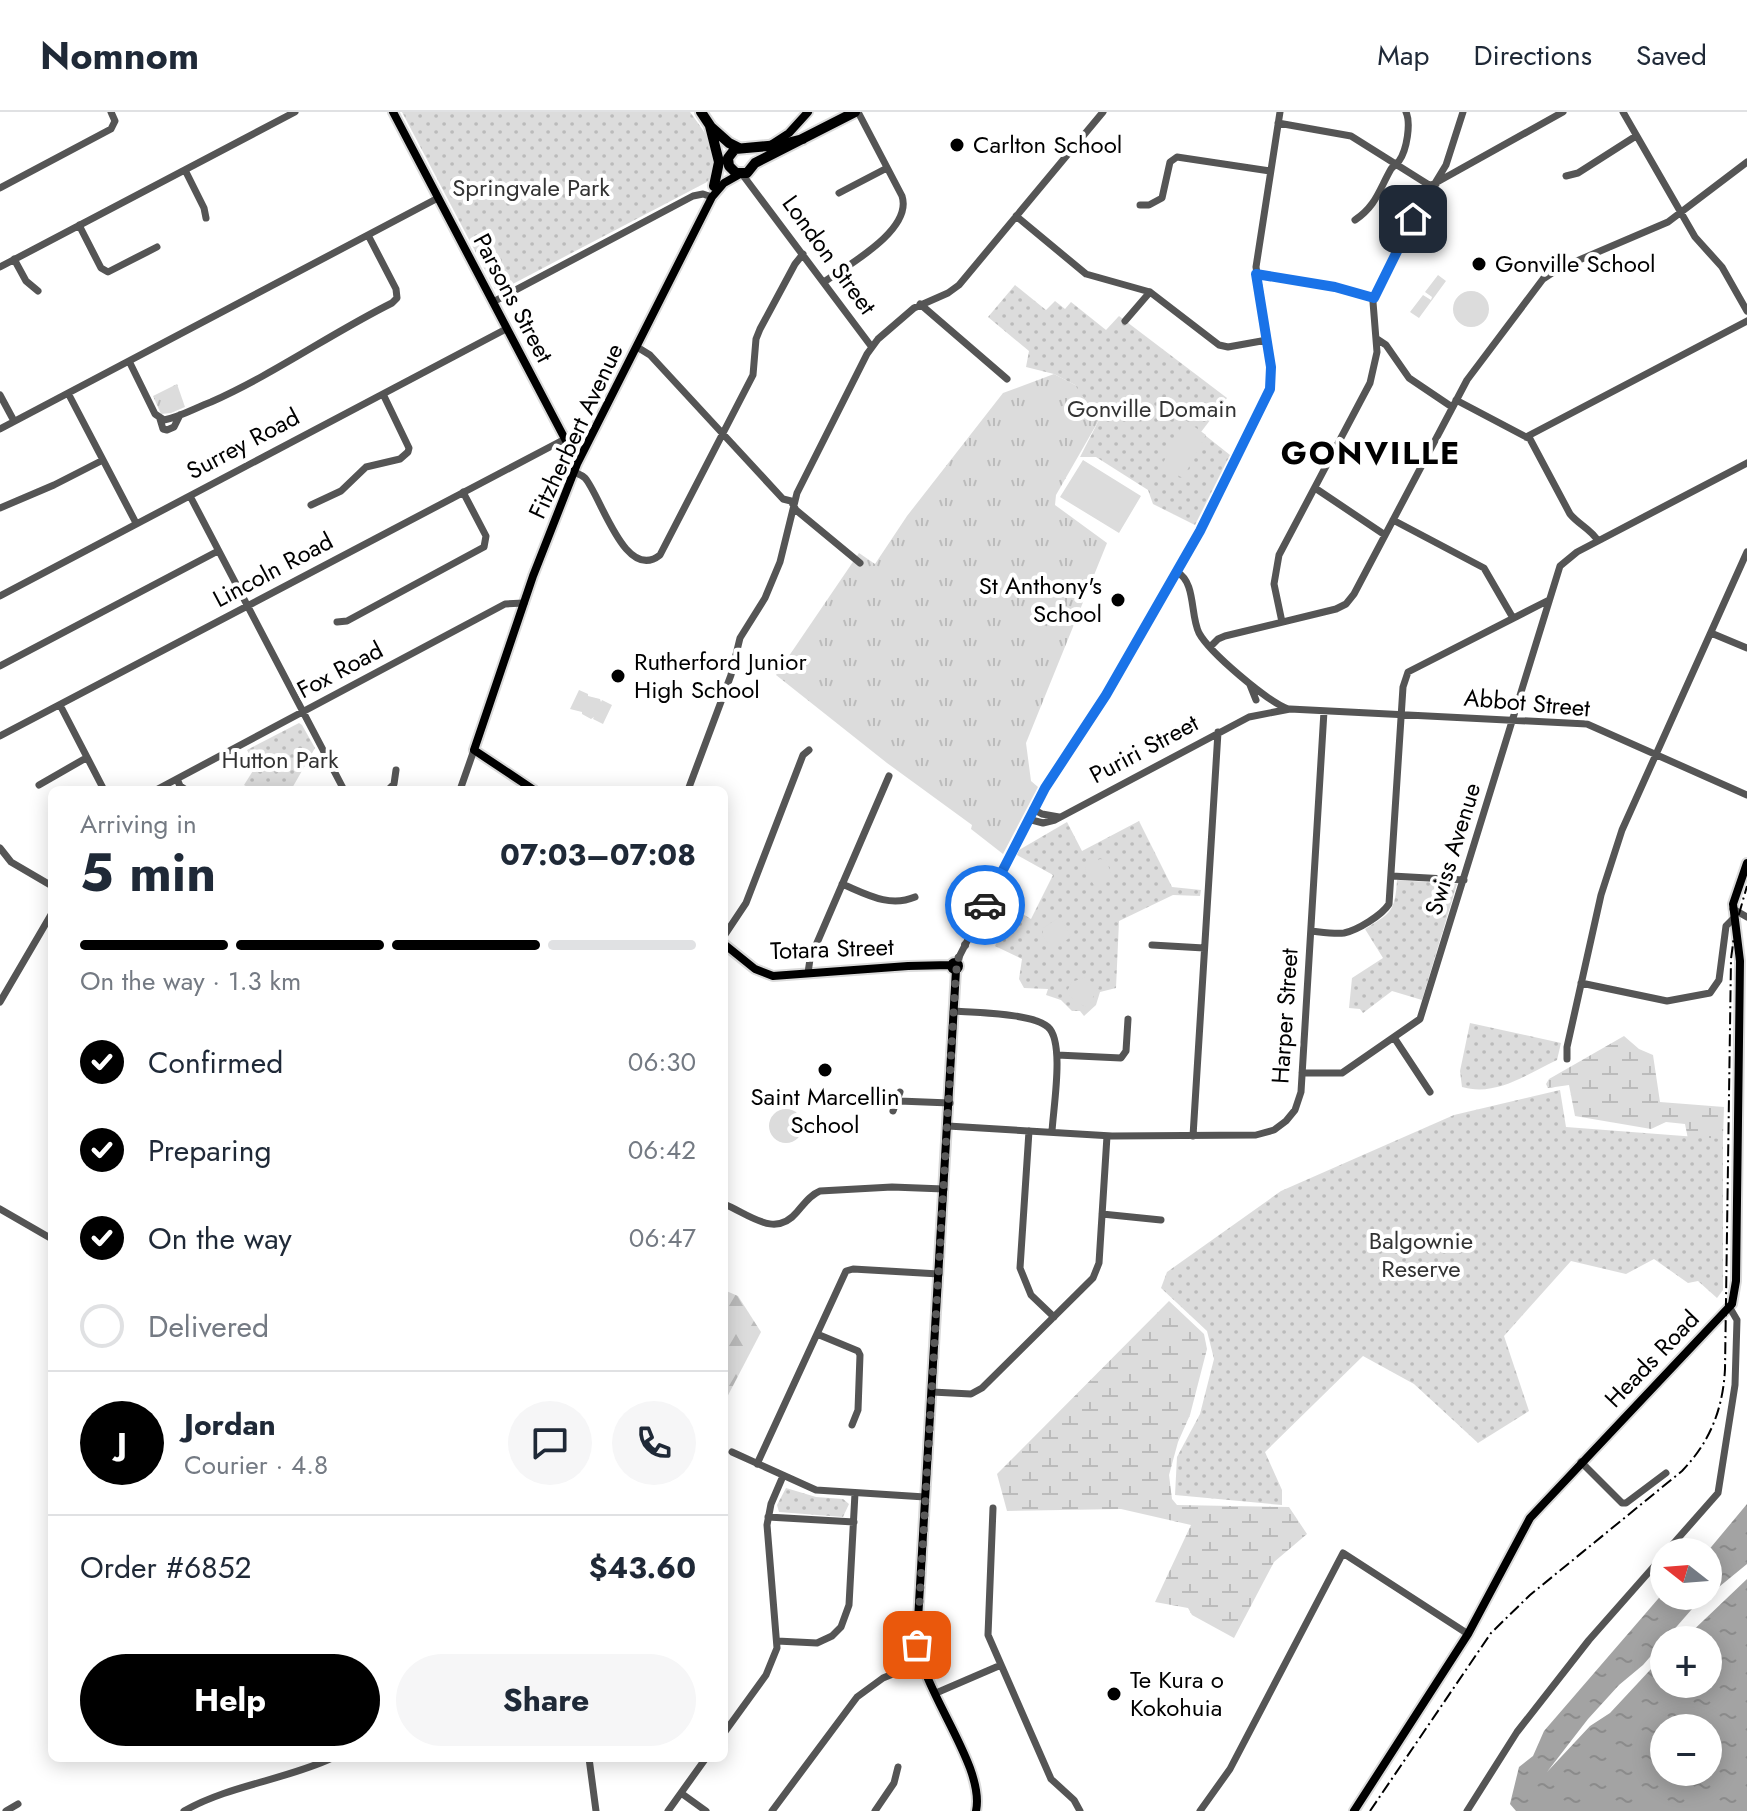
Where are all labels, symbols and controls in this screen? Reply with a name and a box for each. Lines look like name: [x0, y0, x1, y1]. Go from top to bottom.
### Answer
text: Nomnom: [40, 28, 199, 83]
text: Map: [1377, 35, 1429, 76]
text: Directions: [1473, 35, 1592, 76]
text: Saved: [1636, 35, 1707, 76]
place label: Carlton School: [973, 127, 1122, 162]
marker: Carlton School: [948, 136, 966, 154]
park label: Springvale Park: [452, 170, 610, 205]
pin: [1379, 185, 1447, 253]
street label: London Street: [774, 188, 885, 322]
icon: home: [1391, 197, 1435, 241]
street label: Parsons Street: [465, 227, 562, 369]
place label: Gonville School: [1495, 246, 1656, 281]
marker: Gonville School: [1470, 255, 1488, 273]
street label: Fitzherbert Avenue: [519, 337, 632, 524]
park label: Gonville Domain: [1067, 391, 1237, 426]
street label: Surrey Road: [180, 399, 305, 488]
district label: GONVILLE: [1281, 430, 1461, 476]
street label: Lincoln Road: [207, 523, 339, 616]
place label: St Anthony's School: [979, 568, 1102, 631]
marker: St Anthony's School: [1109, 591, 1127, 609]
street label: Fox Road: [290, 632, 389, 707]
place label: Rutherford Junior High School: [634, 644, 807, 707]
marker: Rutherford Junior High School: [609, 667, 627, 685]
street label: Abbot Street: [1462, 680, 1592, 725]
street label: Puriri Street: [1083, 705, 1205, 792]
park label: Hutton Park: [222, 742, 339, 777]
street label: Swiss Avenue: [1416, 778, 1489, 919]
text: Arriving in: [80, 805, 197, 843]
text: 07:03–07:08: [500, 833, 696, 876]
text: 5 min: [80, 835, 216, 911]
courier: [945, 865, 1025, 945]
icon: car: [963, 883, 1007, 927]
street label: Totara Street: [770, 929, 894, 968]
street label: Harper Street: [1262, 947, 1307, 1085]
text: On the way · 1.3 km: [80, 962, 301, 1000]
icon: check: [80, 1040, 124, 1084]
text: Confirmed: [148, 1041, 283, 1084]
text: 06:30: [628, 1043, 696, 1081]
marker: Saint Marcellin School: [816, 1061, 834, 1079]
place label: Saint Marcellin School: [750, 1079, 900, 1142]
icon: check: [80, 1128, 124, 1172]
text: Preparing: [148, 1129, 272, 1172]
text: 06:42: [628, 1131, 696, 1169]
icon: check: [80, 1216, 124, 1260]
text: On the way: [148, 1217, 292, 1260]
text: 06:47: [629, 1219, 696, 1257]
park label: Balgownie Reserve: [1369, 1223, 1473, 1286]
street label: Heads Road: [1596, 1302, 1707, 1415]
text: Delivered: [148, 1305, 269, 1348]
button: chat: [508, 1401, 592, 1485]
button: phone: [612, 1401, 696, 1485]
text: Jordan: [184, 1403, 276, 1446]
text: J: [117, 1422, 127, 1465]
text: Courier · 4.8: [184, 1446, 328, 1484]
north arrow: [1650, 1538, 1722, 1610]
map controls: [1650, 1538, 1722, 1786]
text: Order #6852: [80, 1546, 252, 1589]
text: $43.60: [589, 1546, 696, 1589]
pin: [883, 1611, 951, 1679]
icon: bag: [895, 1623, 939, 1667]
button: +: [1650, 1626, 1722, 1698]
button: Help: [80, 1654, 380, 1746]
button: Share: [396, 1654, 696, 1746]
place label: Te Kura o Kokohuia: [1130, 1662, 1224, 1725]
marker: Te Kura o Kokohuia: [1105, 1685, 1123, 1703]
button: −: [1650, 1714, 1722, 1786]

